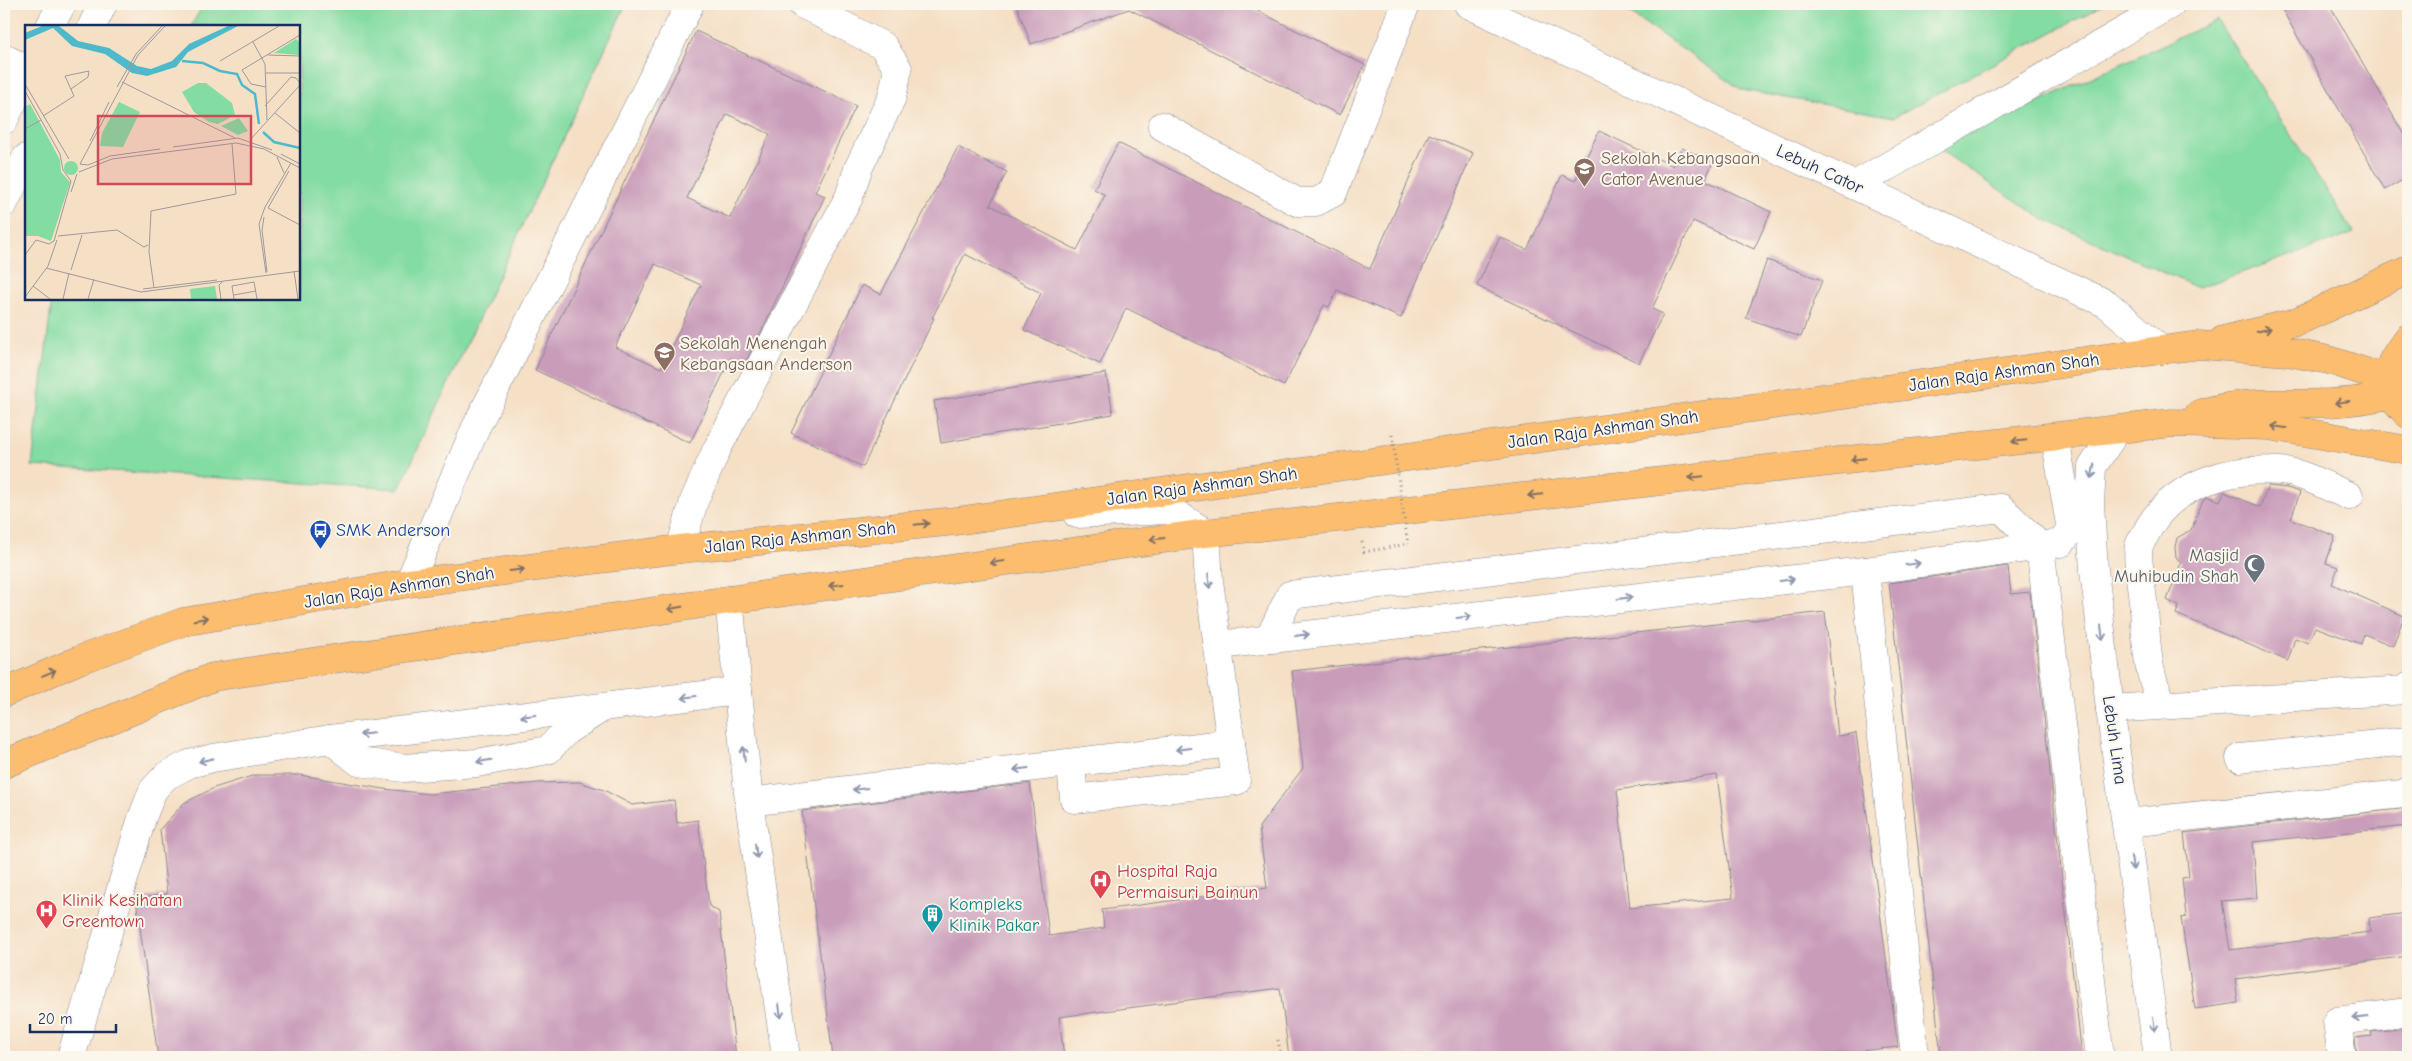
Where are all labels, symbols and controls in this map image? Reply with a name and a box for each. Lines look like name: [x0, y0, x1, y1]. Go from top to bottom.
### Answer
inset map: [25, 25, 300, 300]
street label: Lebuh Cator: [1773, 140, 1868, 199]
place label: Sekolah Kebangsaan Cator Avenue: [1601, 148, 1760, 190]
school or university icon: Sekolah Kebangsaan Cator Avenue: [1573, 156, 1597, 187]
one-way arrow: [2256, 325, 2272, 334]
place label: Sekolah Menengah Kebangsaan Anderson: [680, 333, 853, 375]
school or university icon: Sekolah Menengah Kebangsaan Anderson: [652, 341, 676, 372]
street label: Jalan Raja Ashman Shah: [1907, 349, 2101, 396]
one-way arrow: [2334, 397, 2350, 407]
street label: Jalan Raja Ashman Shah: [1506, 406, 1700, 453]
one-way arrow: [2271, 422, 2287, 432]
one-way arrow: [2012, 436, 2028, 446]
one-way arrow: [1850, 454, 1866, 464]
street label: Jalan Raja Ashman Shah: [1105, 463, 1299, 510]
one-way arrow: [2087, 463, 2097, 479]
one-way arrow: [1689, 472, 1705, 482]
one-way arrow: [1527, 490, 1543, 500]
street label: Jalan Raja Ashman Shah: [703, 517, 897, 558]
bus stop icon: SMK Anderson: [308, 518, 332, 549]
one-way arrow: [914, 519, 930, 529]
place label: SMK Anderson: [336, 520, 450, 541]
one-way arrow: [1150, 535, 1166, 545]
place label: Masjid Muhibudin Shah: [2114, 545, 2239, 587]
mosque icon: Masjid Muhibudin Shah: [2243, 553, 2267, 584]
one-way arrow: [989, 557, 1005, 567]
one-way arrow: [1905, 559, 1921, 569]
street label: Jalan Raja Ashman Shah: [302, 562, 496, 613]
one-way arrow: [509, 565, 525, 575]
one-way arrow: [1204, 573, 1214, 589]
one-way arrow: [1778, 575, 1794, 585]
one-way arrow: [828, 580, 844, 590]
one-way arrow: [1617, 593, 1633, 603]
one-way arrow: [667, 603, 683, 613]
one-way arrow: [1455, 612, 1471, 622]
one-way arrow: [193, 613, 209, 623]
one-way arrow: [2097, 625, 2107, 641]
one-way arrow: [1294, 630, 1310, 640]
one-way arrow: [41, 668, 56, 678]
one-way arrow: [682, 692, 698, 702]
street label: Lebuh Lima: [2098, 694, 2131, 786]
one-way arrow: [520, 711, 536, 721]
one-way arrow: [359, 729, 375, 739]
one-way arrow: [1175, 744, 1191, 754]
one-way arrow: [739, 746, 749, 762]
one-way arrow: [199, 756, 215, 765]
one-way arrow: [477, 757, 493, 767]
one-way arrow: [1014, 764, 1030, 774]
one-way arrow: [852, 784, 868, 794]
one-way arrow: [752, 842, 762, 858]
one-way arrow: [2128, 855, 2138, 871]
place label: Hospital Raja Permaisuri Bainun: [1117, 861, 1258, 903]
hospital icon: Hospital Raja Permaisuri Bainun: [1089, 869, 1113, 900]
place label: Klinik Kesihatan Greentown: [62, 890, 182, 932]
place label: Kompleks Klinik Pakar: [949, 894, 1040, 936]
hospital icon: Klinik Kesihatan Greentown: [34, 898, 58, 929]
building icon: Kompleks Klinik Pakar: [921, 902, 945, 933]
scale bar: [30, 1001, 116, 1033]
one-way arrow: [775, 1003, 785, 1019]
text: 20 m: [38, 1010, 72, 1028]
one-way arrow: [2352, 1013, 2368, 1023]
one-way arrow: [2149, 1016, 2159, 1032]

